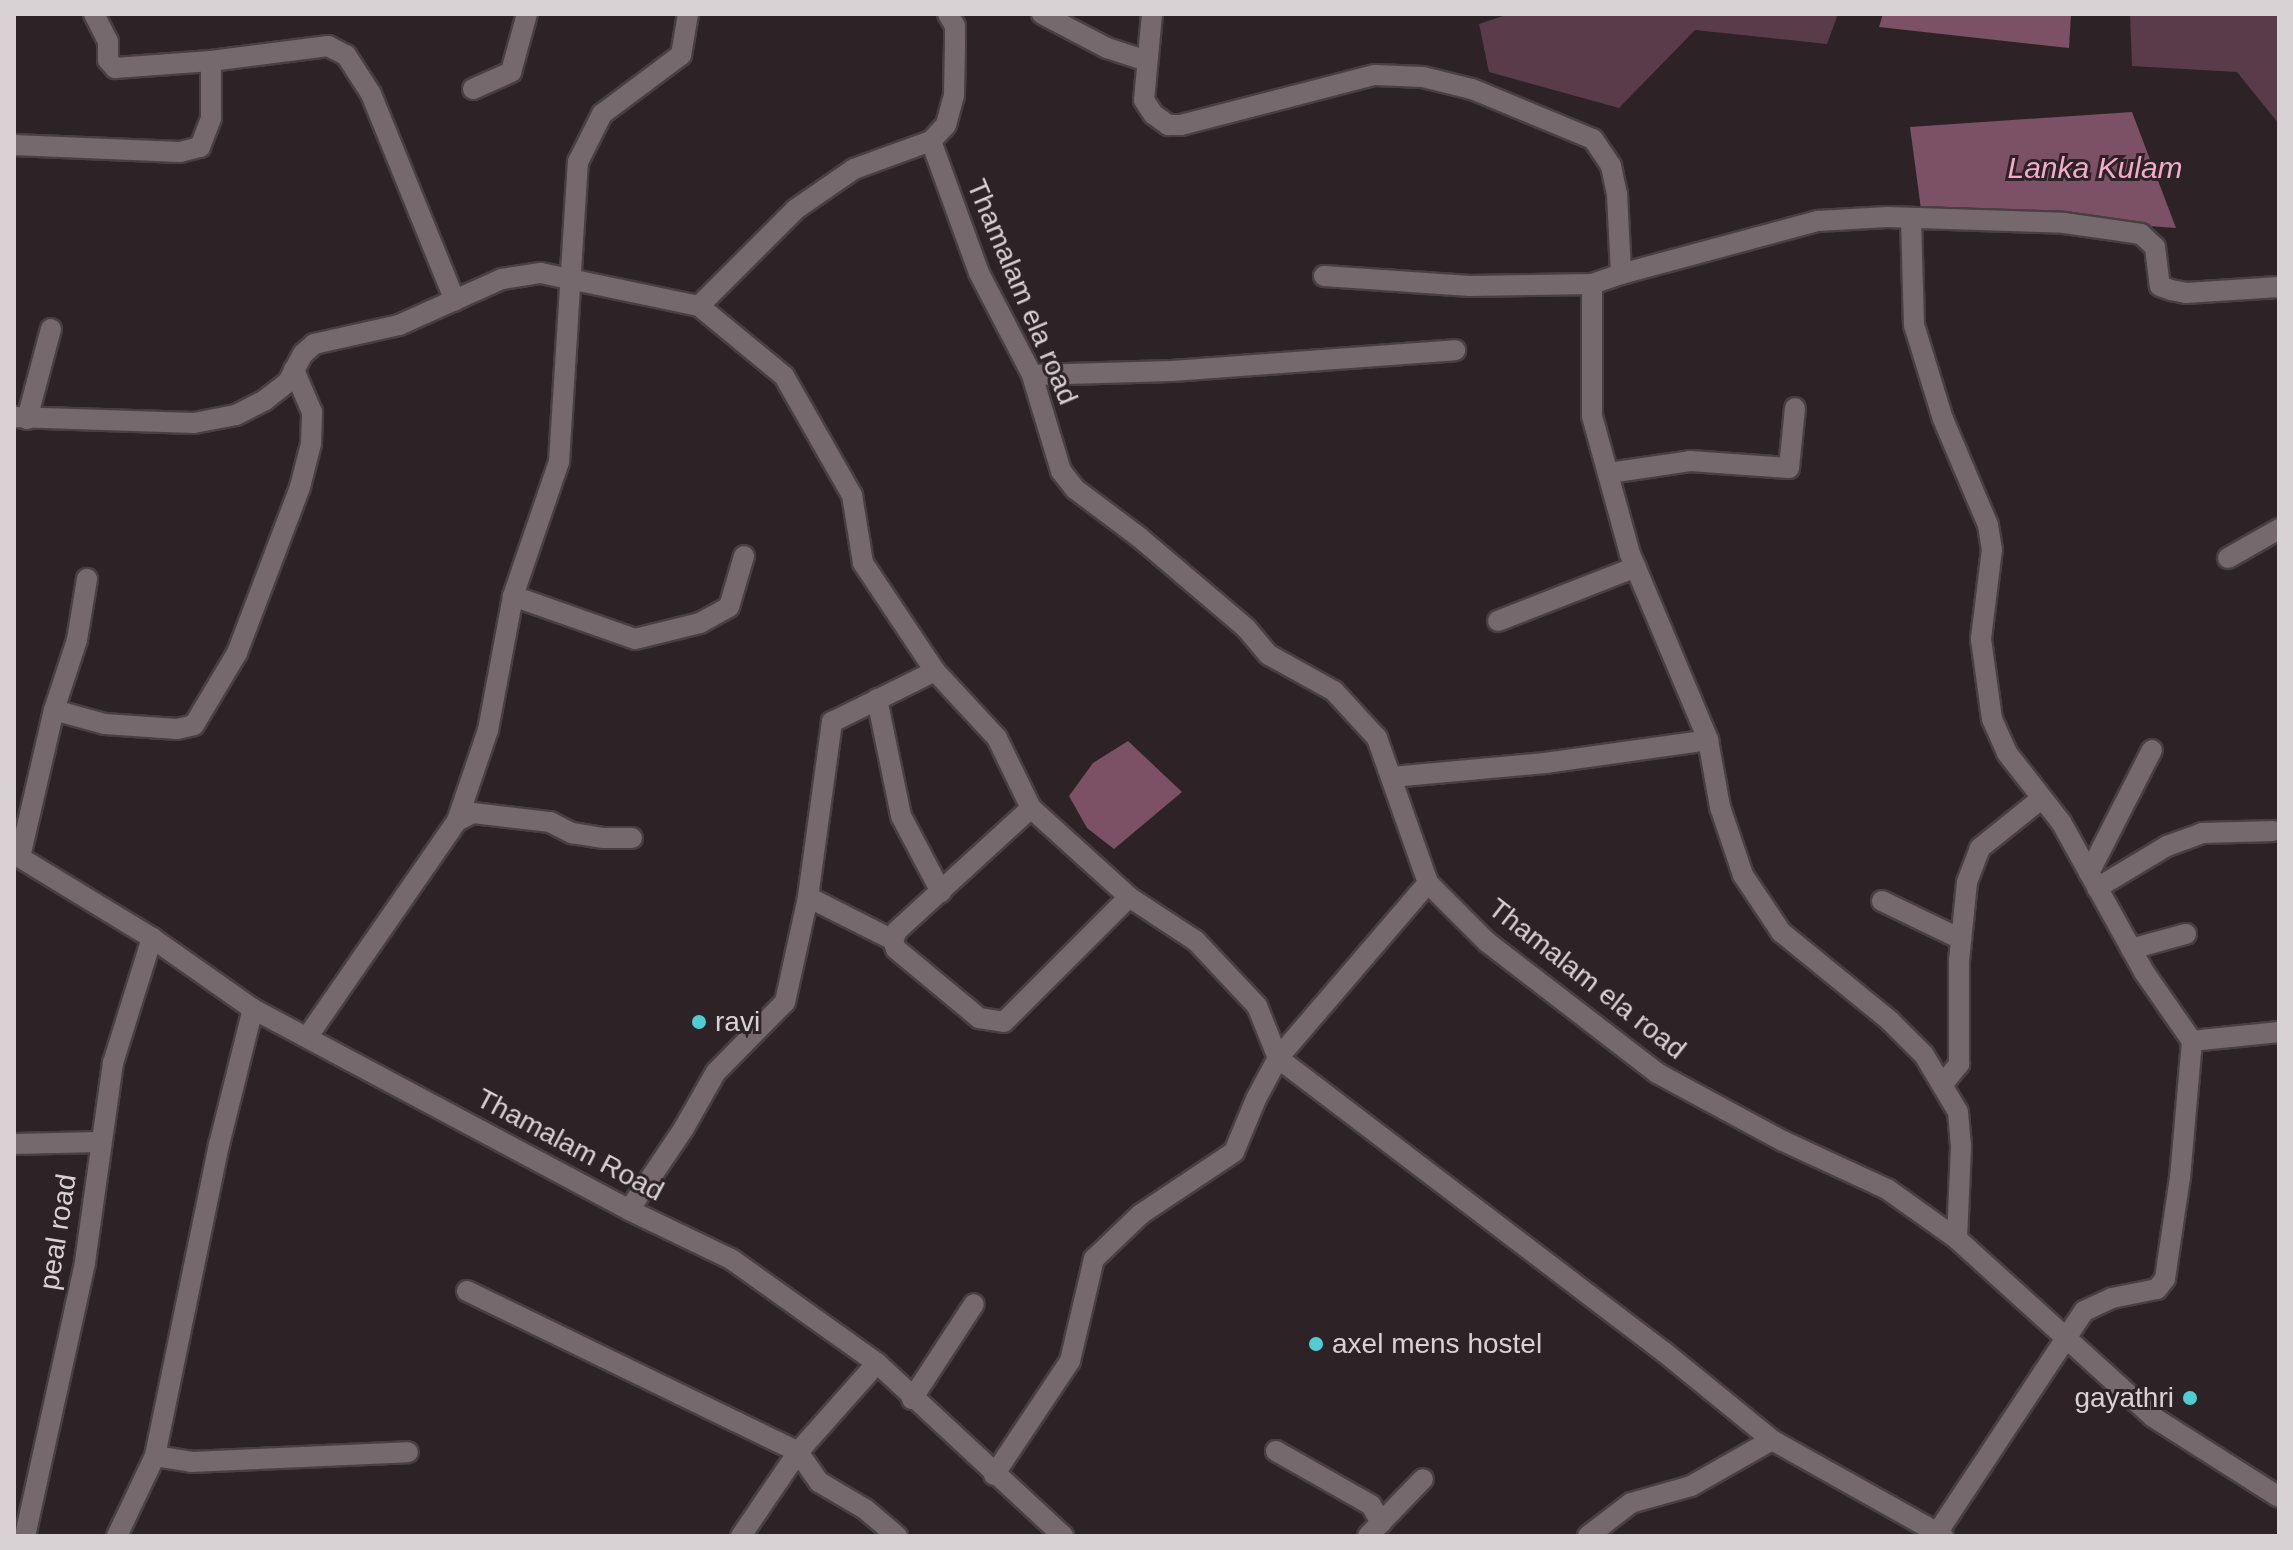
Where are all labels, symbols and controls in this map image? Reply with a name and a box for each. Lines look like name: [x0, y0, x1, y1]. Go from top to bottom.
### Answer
water label: Lanka Kulam: [2007, 150, 2183, 186]
street label: Thamalam ela road: [959, 174, 1085, 410]
street label: Thamalam ela road: [1482, 892, 1692, 1066]
place label: ravi: [715, 1005, 760, 1039]
marker: ravi: [690, 1013, 708, 1031]
street label: Thamalam Road: [471, 1082, 669, 1208]
street label: peal road: [32, 1172, 84, 1292]
place label: axel mens hostel: [1332, 1327, 1542, 1361]
marker: axel mens hostel: [1307, 1335, 1325, 1353]
place label: gayathri: [2074, 1381, 2174, 1415]
marker: gayathri: [2181, 1389, 2199, 1407]

